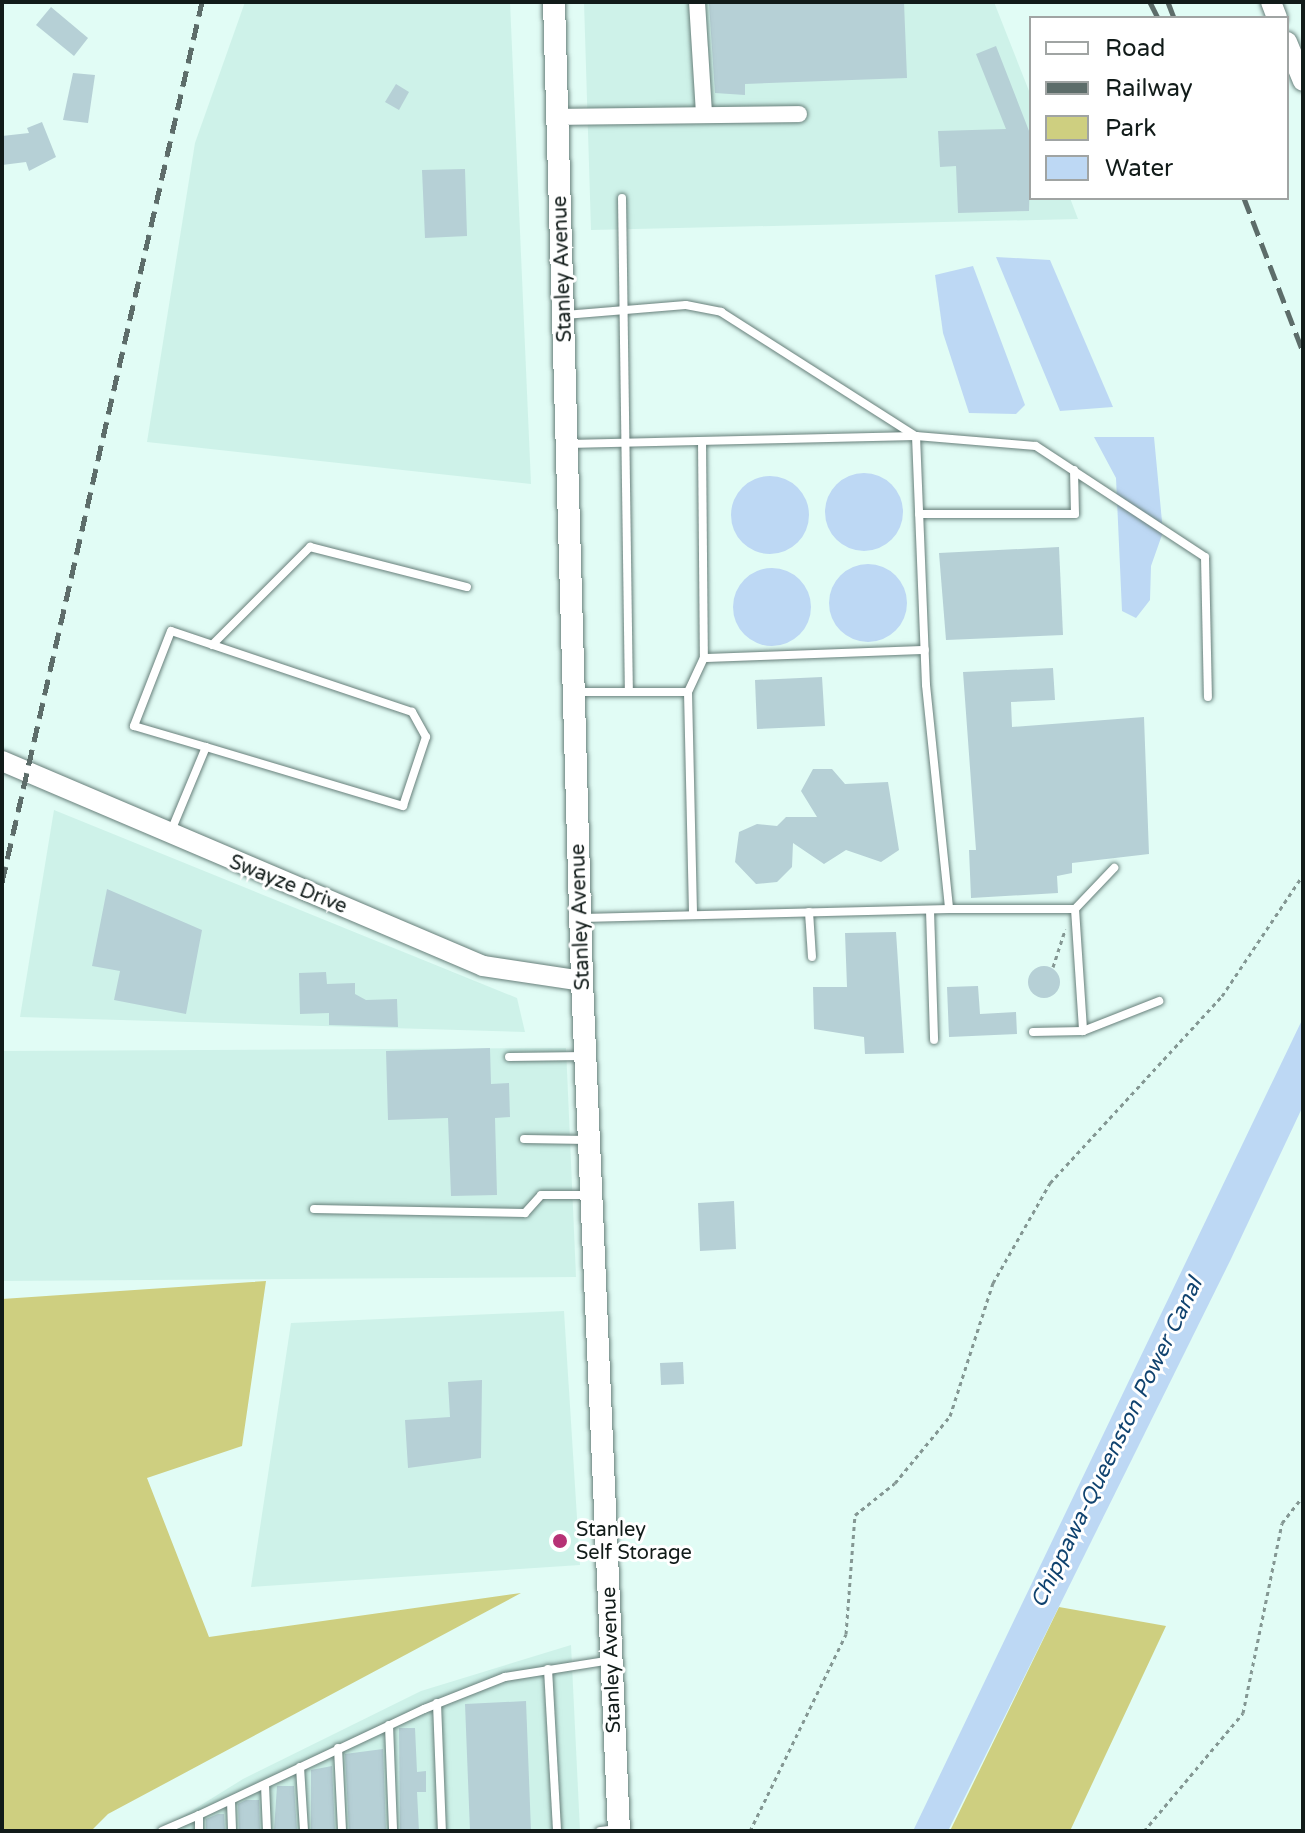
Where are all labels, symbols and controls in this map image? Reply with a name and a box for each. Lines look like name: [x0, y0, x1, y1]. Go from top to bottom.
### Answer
legend: [1029, 16, 1289, 200]
text: Road: [1105, 34, 1165, 63]
text: Railway: [1105, 74, 1193, 103]
text: Park: [1105, 114, 1156, 143]
text: Water: [1105, 154, 1173, 183]
street label: Stanley Avenue: [548, 195, 578, 343]
street label: Stanley Avenue: [566, 843, 596, 991]
street label: Swayze Drive: [226, 850, 350, 920]
water label: Chippawa-Queenston Power Canal: [1025, 1274, 1209, 1612]
place label: Stanley Self Storage: [576, 1518, 692, 1565]
marker: Stanley Self Storage: [551, 1532, 569, 1550]
street label: Stanley Avenue: [597, 1586, 627, 1734]

